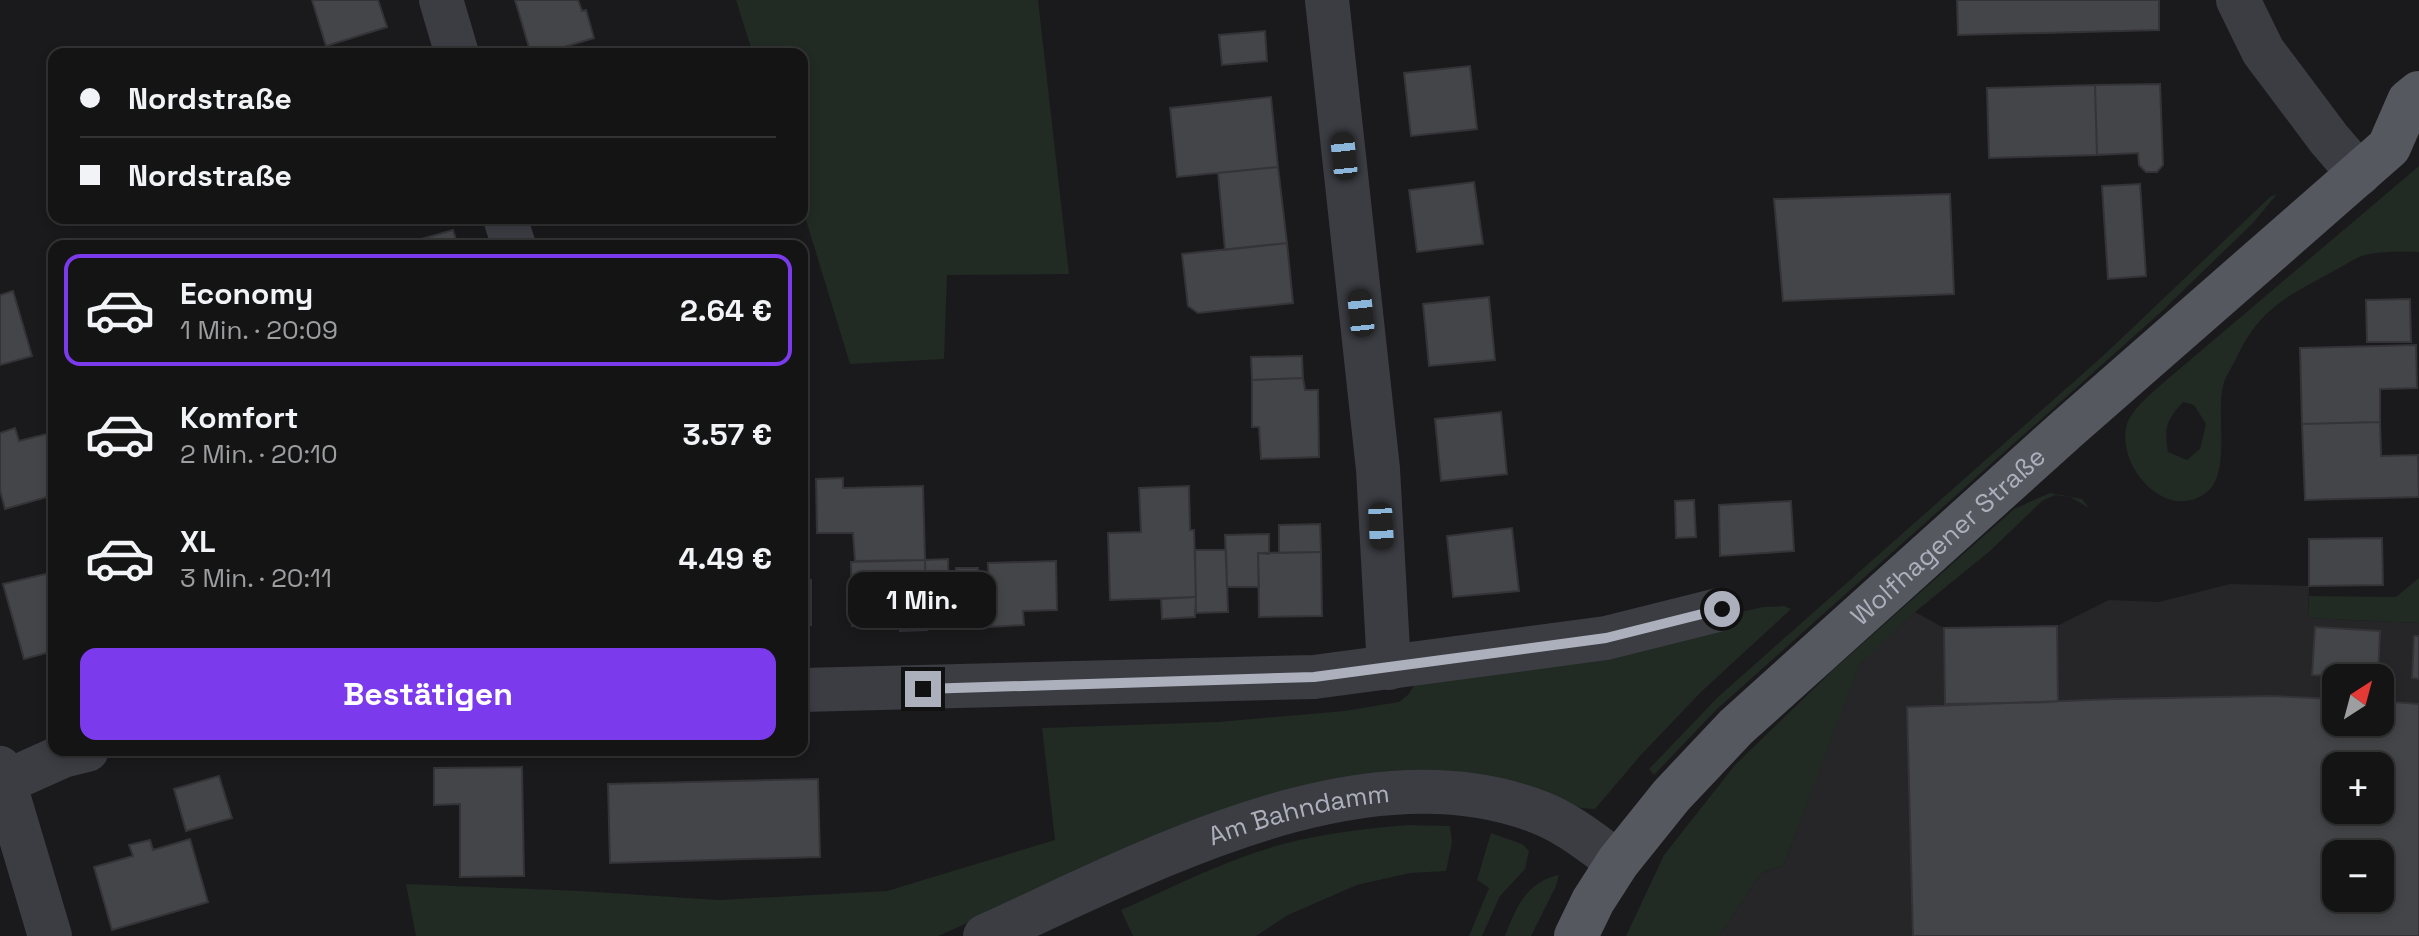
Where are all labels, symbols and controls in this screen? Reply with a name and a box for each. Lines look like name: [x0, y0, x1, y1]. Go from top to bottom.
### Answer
text: Nordstraße: [128, 79, 292, 118]
car: [1330, 131, 1358, 181]
text: Nordstraße: [128, 156, 292, 195]
icon: car: [84, 274, 156, 346]
text: Economy: [180, 274, 313, 313]
car: [1347, 288, 1375, 338]
text: 2.64 €: [680, 291, 772, 330]
text: 1 Min. · 20:09: [180, 313, 338, 347]
icon: car: [84, 398, 156, 470]
text: Komfort: [180, 398, 298, 437]
text: 3.57 €: [683, 415, 772, 454]
text: 2 Min. · 20:10: [180, 437, 338, 471]
street label: Wolfhagener Straße: [1843, 439, 2053, 633]
car: [1368, 501, 1394, 551]
icon: car: [84, 522, 156, 594]
text: XL: [180, 522, 216, 561]
text: 4.49 €: [678, 539, 772, 578]
text: 3 Min. · 20:11: [180, 561, 332, 595]
callout: 1 Min.: [849, 573, 997, 629]
text: 1 Min.: [886, 583, 958, 617]
route start: [1704, 591, 1740, 627]
button: Bestätigen: [80, 648, 776, 740]
north arrow: [2322, 664, 2394, 736]
map controls: [2322, 664, 2394, 912]
route end: [905, 671, 941, 707]
button: +: [2322, 752, 2394, 824]
street label: Am Bahndamm: [1203, 776, 1391, 853]
button: −: [2322, 840, 2394, 912]

